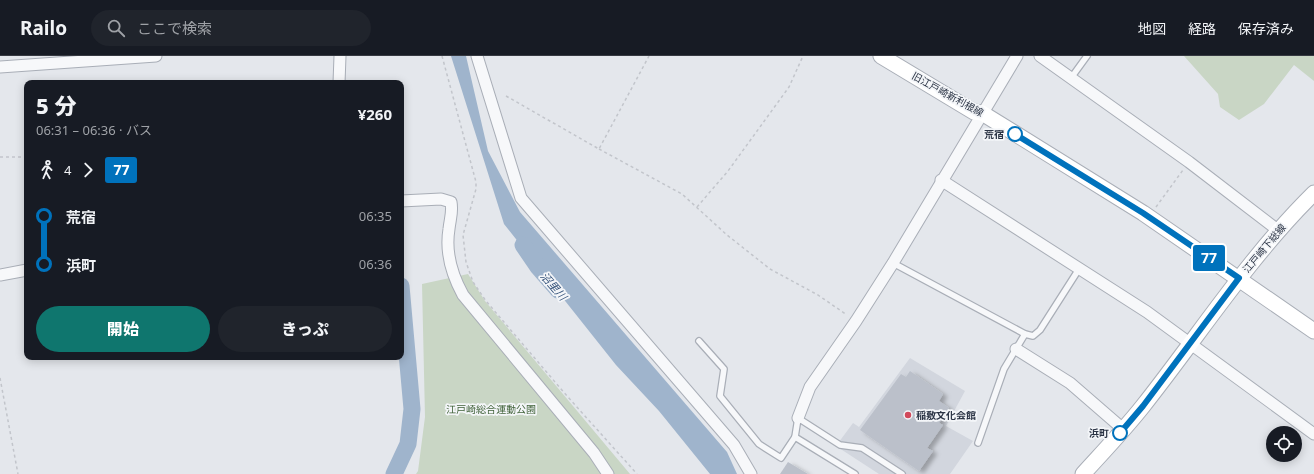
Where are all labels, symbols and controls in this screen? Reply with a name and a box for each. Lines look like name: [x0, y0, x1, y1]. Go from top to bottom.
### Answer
search box: [91, 10, 371, 46]
text: Railo: [20, 15, 67, 41]
icon: search: [105, 17, 127, 39]
text: ここで検索: [137, 18, 212, 38]
text: 地図: [1138, 19, 1166, 38]
text: 経路: [1188, 19, 1216, 38]
text: 保存済み: [1238, 19, 1294, 38]
street label: 旧江戸崎新利根線: [910, 68, 986, 120]
text: 5 分: [36, 90, 76, 120]
text: ¥260: [358, 104, 392, 124]
text: 06:31 – 06:36 · バス: [36, 121, 152, 139]
marker: 荒宿: [1007, 126, 1023, 142]
place label: 荒宿: [984, 127, 1004, 141]
icon: walk: [36, 159, 58, 181]
icon: forward: [77, 159, 99, 181]
text: 77: [113, 160, 129, 179]
text: 4: [64, 161, 71, 179]
text: 荒宿: [66, 207, 96, 227]
text: 06:35: [359, 207, 392, 225]
street label: 江戸崎下総線: [1239, 221, 1289, 275]
line badge: 77: [1191, 245, 1227, 271]
text: 77: [1201, 248, 1217, 267]
text: 浜町: [66, 255, 96, 275]
text: 06:36: [359, 255, 392, 273]
water label: 沼里川: [538, 269, 571, 304]
button: 開始: [36, 306, 210, 352]
button: きっぷ: [218, 306, 392, 352]
park label: 江戸崎総合運動公園: [446, 402, 536, 416]
place label: 稲敷文化会館: [916, 408, 976, 422]
marker: 稲敷文化会館: [903, 410, 913, 420]
marker: 浜町: [1112, 425, 1128, 441]
place label: 浜町: [1089, 426, 1109, 440]
map controls: [1266, 426, 1302, 462]
button: locate: [1266, 426, 1302, 462]

